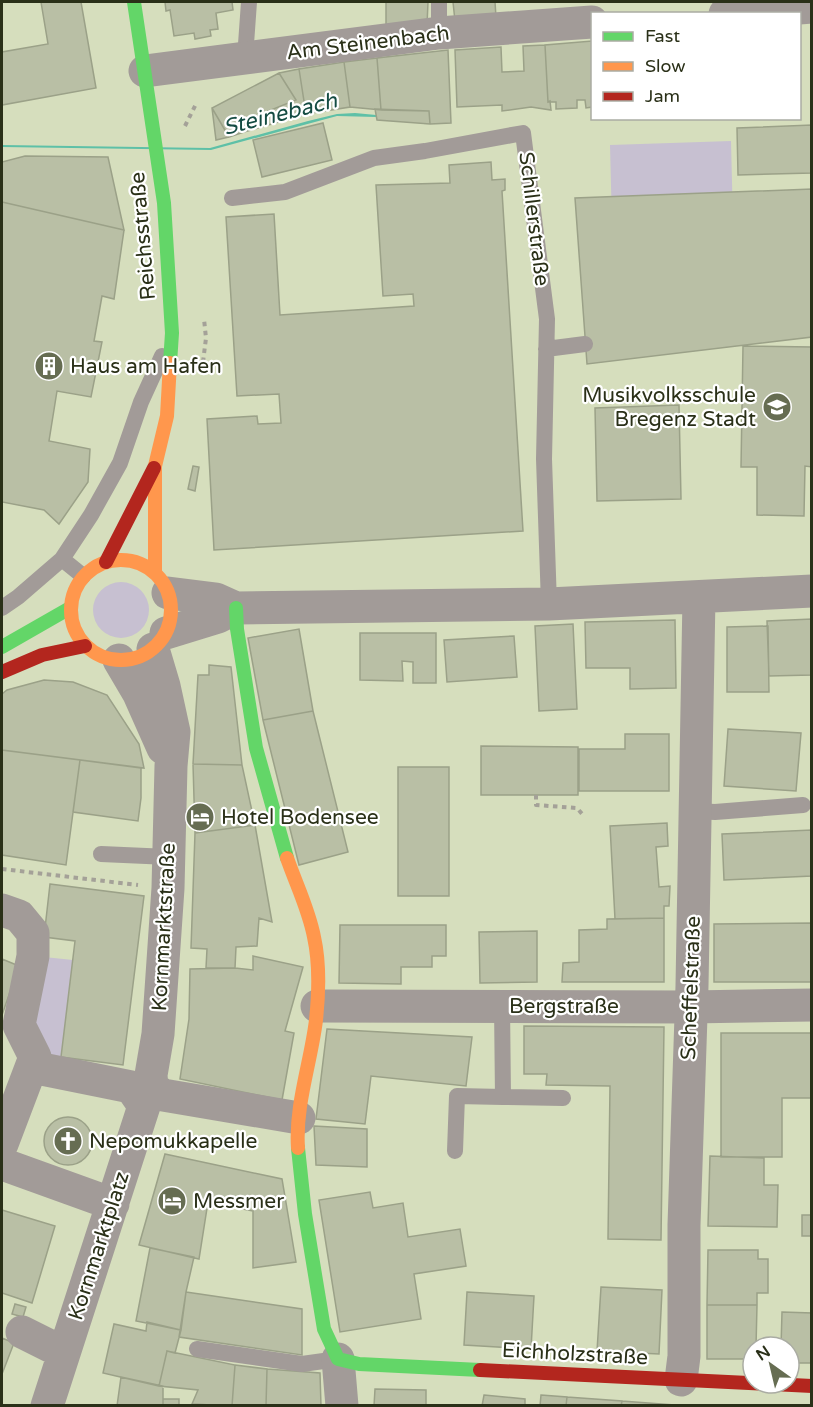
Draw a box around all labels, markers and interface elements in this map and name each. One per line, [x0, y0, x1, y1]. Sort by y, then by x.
legend [591, 12, 801, 120]
street label: Am Steinenbach [285, 21, 451, 65]
text: Fast [645, 25, 680, 47]
text: Slow [645, 55, 686, 77]
text: Jam [645, 85, 680, 107]
water label: Steinebach [220, 87, 340, 141]
street label: Schillerstraße [513, 150, 555, 288]
street label: Reichsstraße [125, 171, 161, 301]
building icon: Haus am Hafen [33, 350, 65, 382]
place label: Haus am Hafen [70, 354, 222, 379]
place label: Musikvolksschule Bregenz Stadt [582, 383, 756, 432]
school or university icon: Musikvolksschule Bregenz Stadt [761, 391, 793, 423]
hotel icon: Hotel Bodensee [184, 801, 216, 833]
place label: Hotel Bodensee [221, 805, 379, 830]
street label: Kornmarktstraße [147, 842, 181, 1012]
street label: Scheffelstraße [676, 915, 706, 1060]
street label: Bergstraße [509, 994, 619, 1019]
church icon: Nepomukkapelle [52, 1125, 84, 1157]
place label: Nepomukkapelle [89, 1129, 258, 1154]
street label: Kornmarktplatz [63, 1169, 135, 1323]
hotel icon: Messmer [156, 1185, 188, 1217]
place label: Messmer [193, 1189, 284, 1214]
north arrow [741, 1335, 801, 1395]
street label: Eichholzstraße [501, 1338, 649, 1370]
text: N [752, 1342, 774, 1365]

